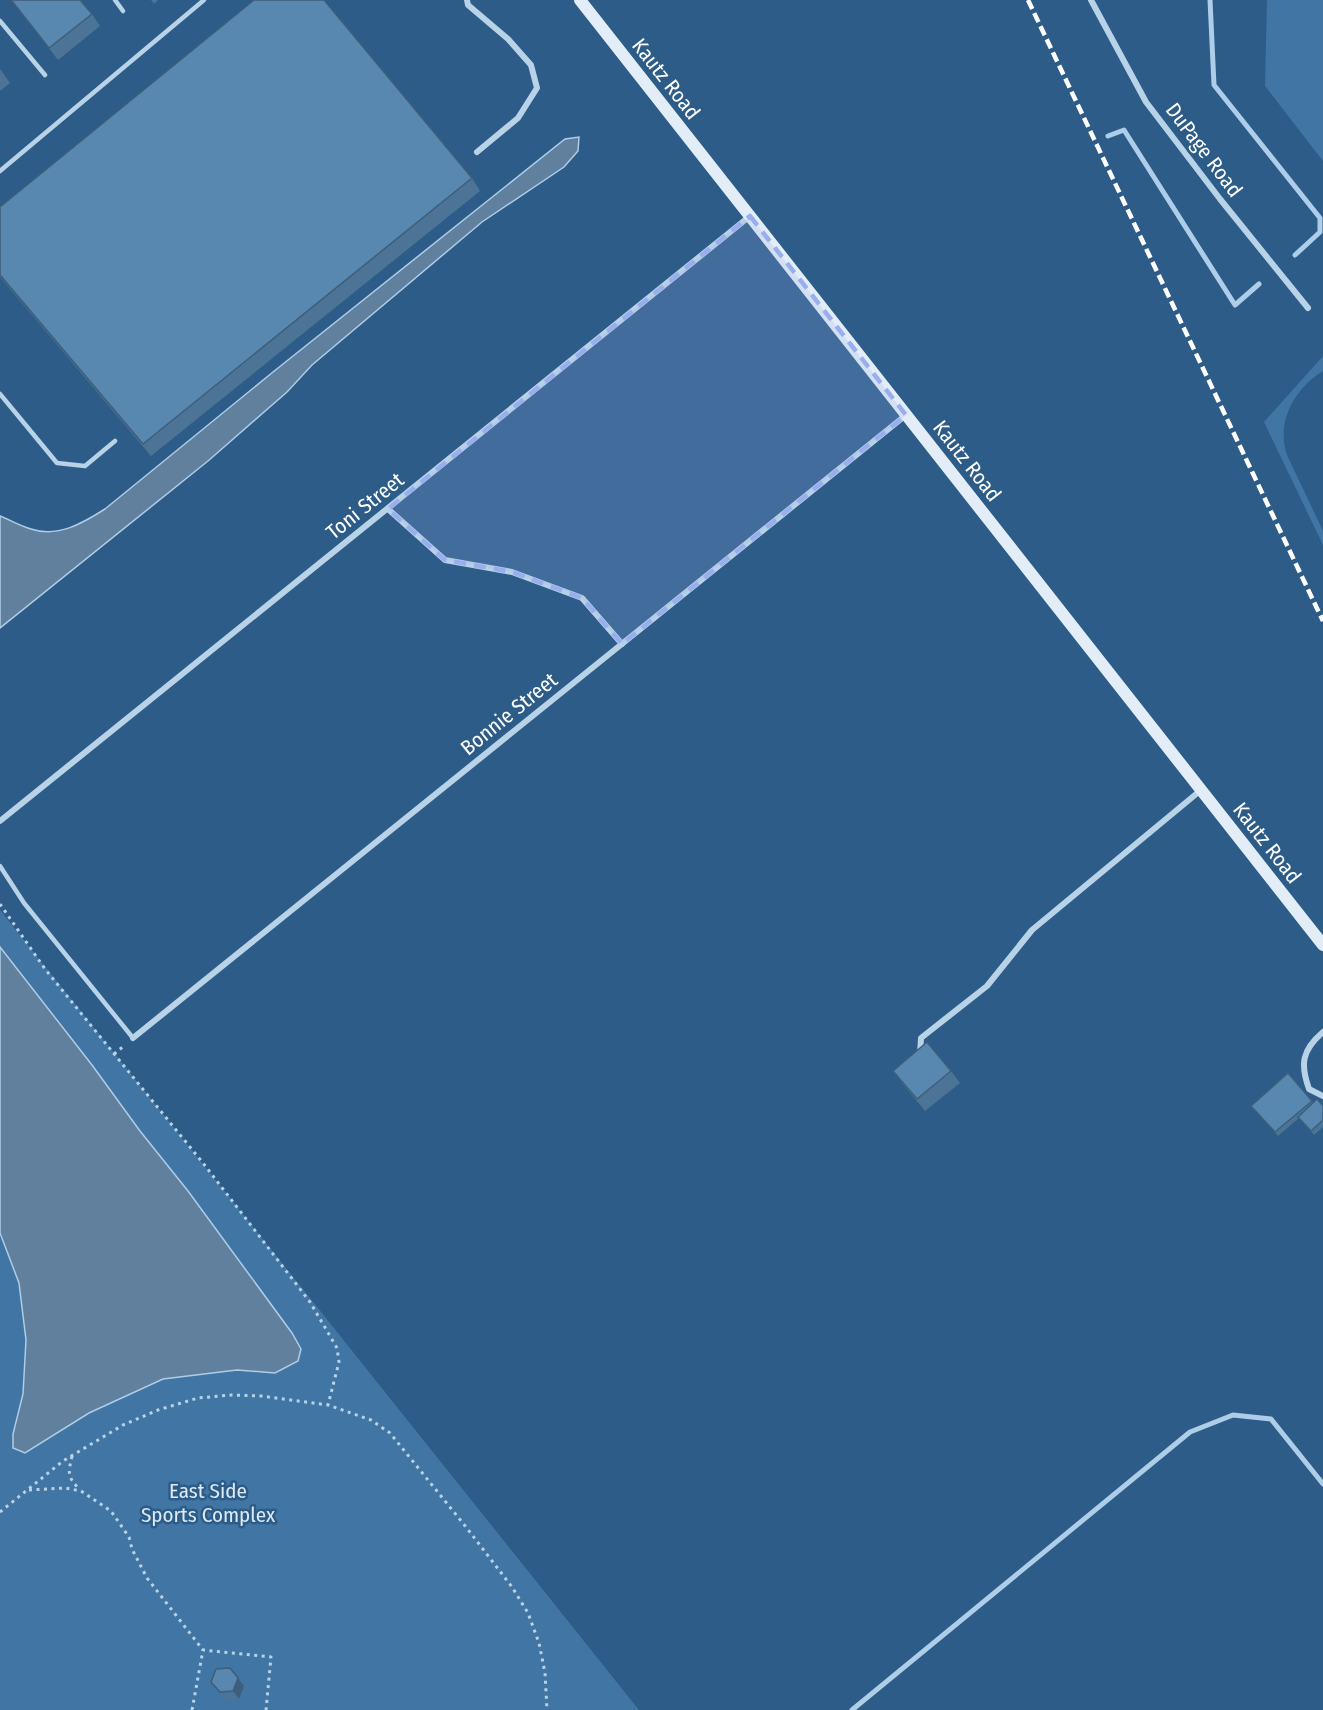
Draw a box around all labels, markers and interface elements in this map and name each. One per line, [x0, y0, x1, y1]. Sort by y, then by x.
street label: Kautz Road [626, 33, 706, 125]
street label: DuPage Road [1160, 98, 1248, 202]
street label: Kautz Road [927, 415, 1007, 507]
street label: Toni Street [321, 467, 409, 545]
street label: Bonnie Street [455, 667, 563, 761]
street label: Kautz Road [1227, 797, 1307, 889]
park label: East Side Sports Complex [141, 1478, 276, 1528]

